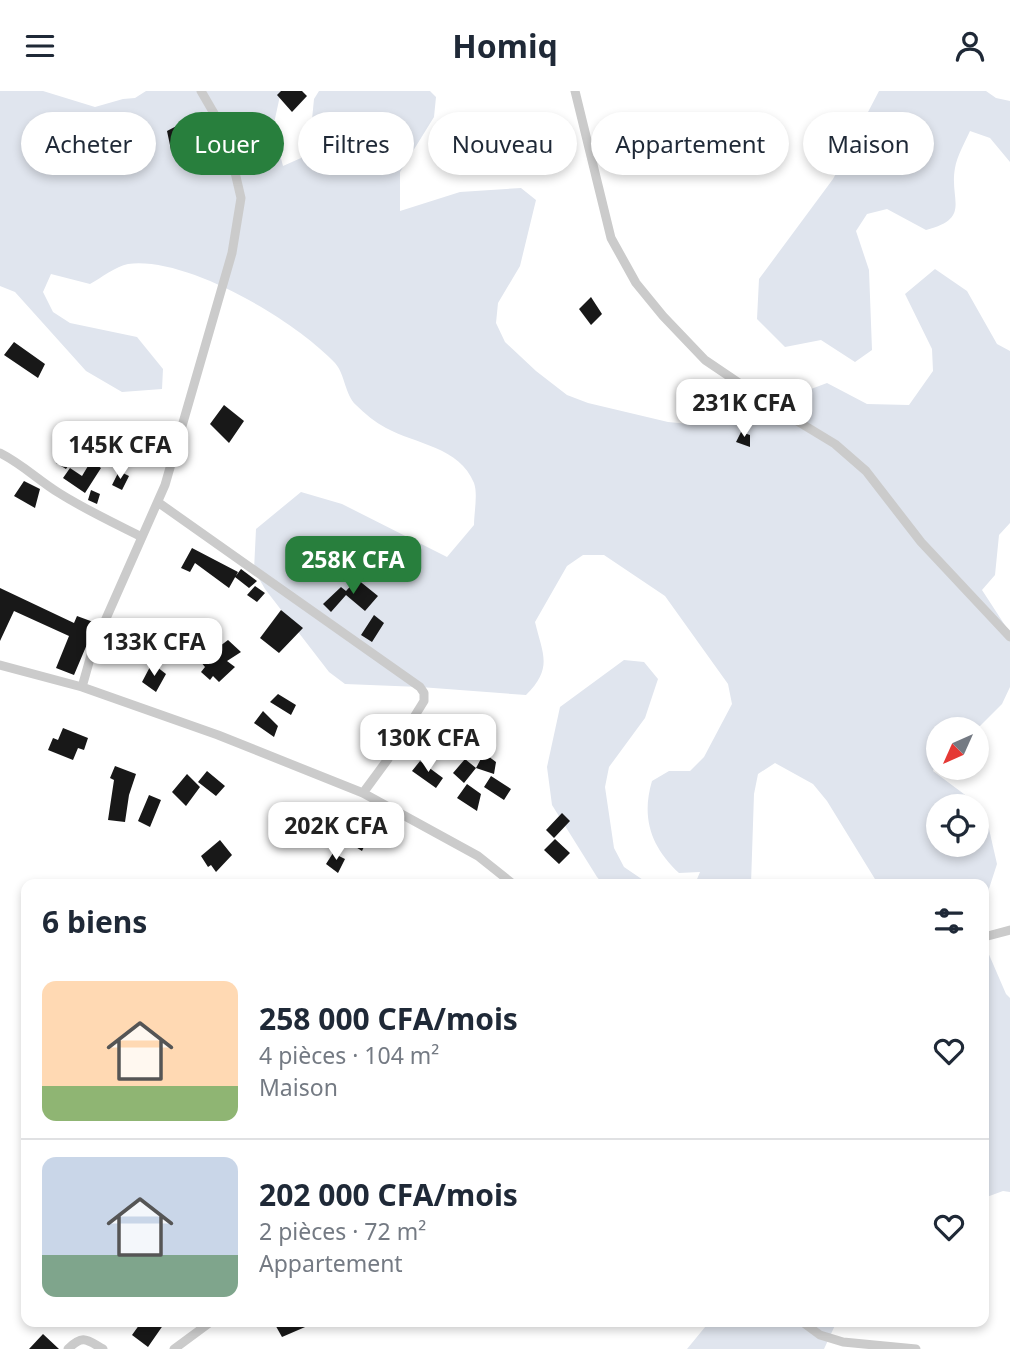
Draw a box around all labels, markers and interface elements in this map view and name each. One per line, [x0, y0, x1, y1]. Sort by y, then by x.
text: Homiq [452, 24, 558, 67]
icon: menu [21, 27, 59, 65]
icon: person [951, 27, 989, 65]
chip: Acheter [21, 112, 156, 175]
chip: Louer [170, 112, 284, 175]
chip: Filtres [298, 112, 414, 175]
chip: Nouveau [428, 112, 577, 175]
chip: Appartement [591, 112, 789, 175]
chip: Maison [803, 112, 934, 175]
pin: 231K CFA [672, 379, 816, 439]
text: 231K CFA [692, 386, 796, 418]
pin: 145K CFA [48, 421, 192, 481]
text: 145K CFA [68, 428, 172, 460]
pin: 258K CFA [281, 537, 425, 596]
text: 258K CFA [301, 543, 405, 575]
pin: 133K CFA [82, 619, 226, 678]
text: 133K CFA [102, 625, 206, 657]
pin: 130K CFA [356, 715, 500, 774]
north arrow [926, 717, 989, 781]
map controls [926, 717, 989, 857]
text: 130K CFA [376, 721, 480, 753]
button: locate [926, 794, 989, 857]
pin: 202K CFA [264, 803, 408, 862]
text: 202K CFA [284, 809, 388, 841]
text: 6 biens [42, 901, 147, 942]
icon: filters [930, 902, 968, 940]
text: 258 000 CFA/mois [259, 998, 518, 1039]
icon: home [98, 1009, 182, 1093]
icon: heart [930, 1032, 968, 1070]
text: 4 pièces · 104 m² [259, 1039, 439, 1071]
text: Maison [259, 1071, 338, 1103]
text: 202 000 CFA/mois [259, 1174, 518, 1215]
icon: home [98, 1185, 182, 1269]
icon: heart [930, 1208, 968, 1246]
text: 2 pièces · 72 m² [259, 1215, 426, 1247]
text: Appartement [259, 1247, 403, 1279]

